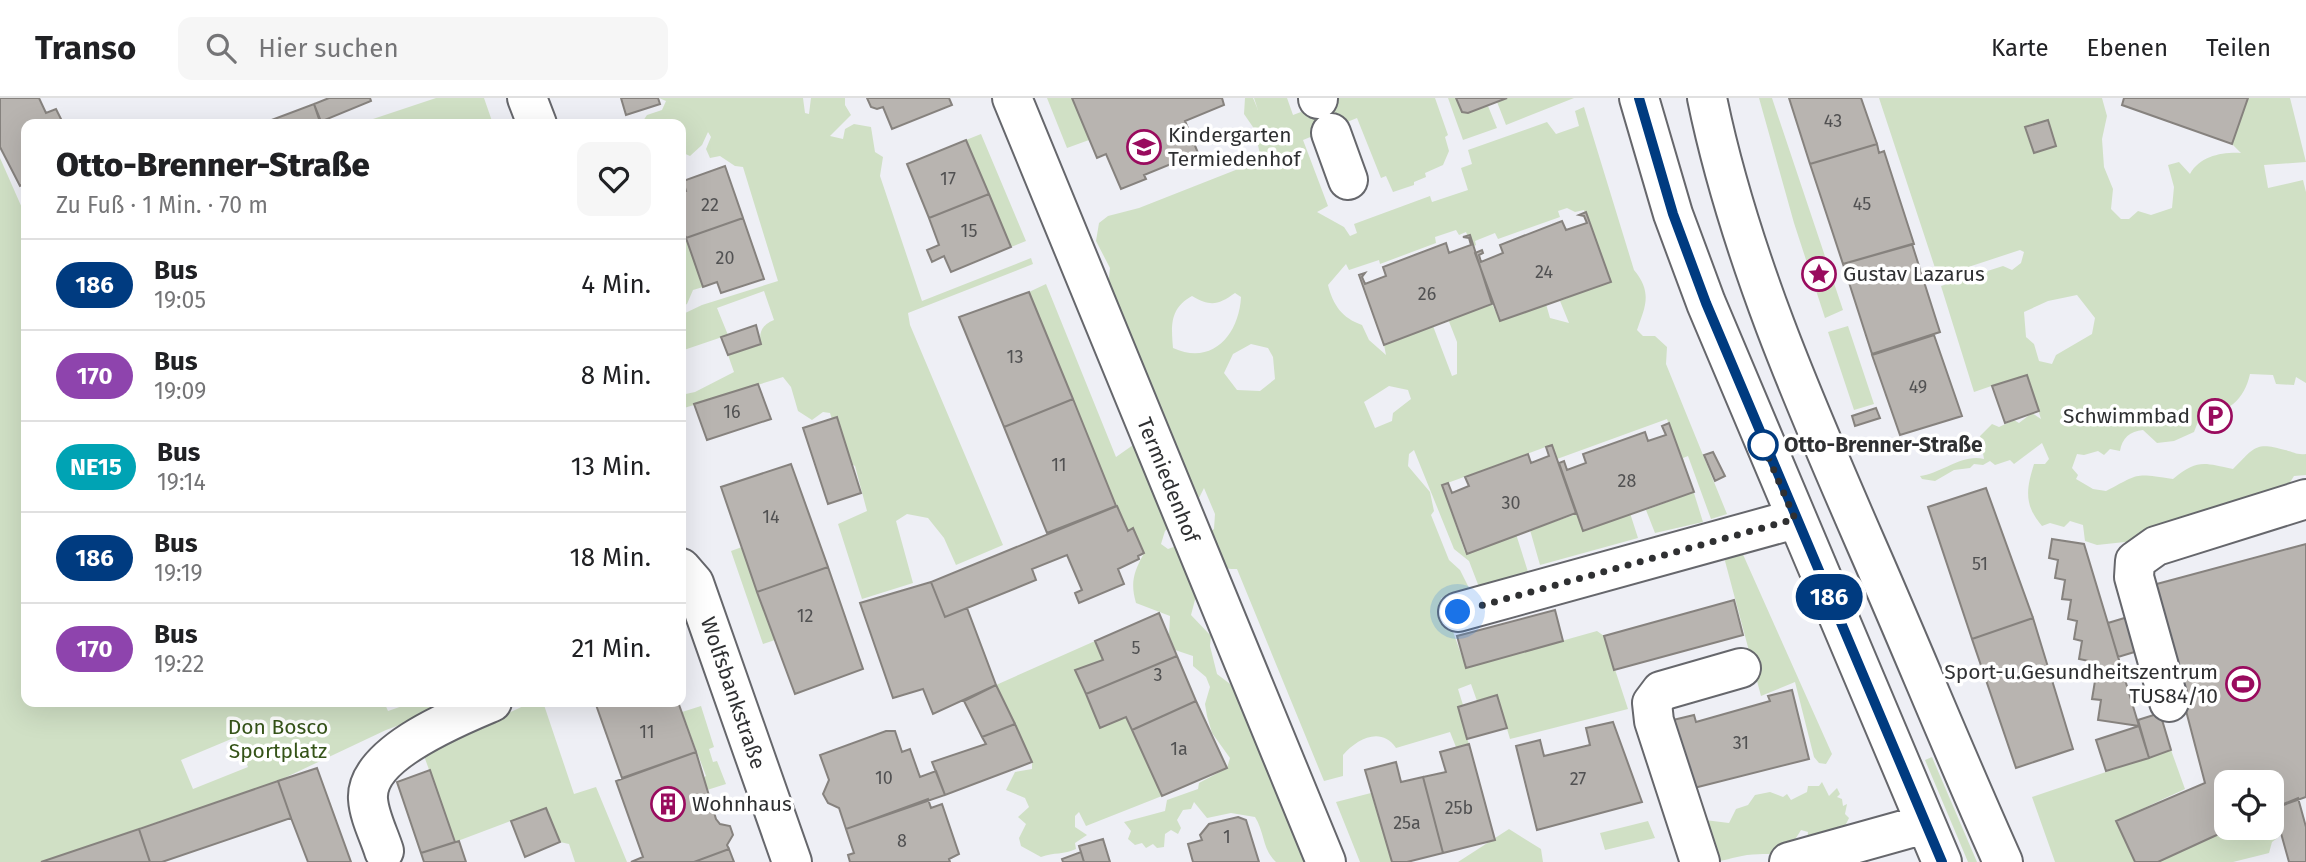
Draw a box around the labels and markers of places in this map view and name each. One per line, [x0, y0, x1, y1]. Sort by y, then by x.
place label: Kindergarten Termiedenhof [1168, 122, 1302, 172]
school or university icon: Kindergarten Termiedenhof [1125, 128, 1163, 166]
place icon: Gustav Lazarus [1800, 255, 1838, 293]
place label: Gustav Lazarus [1843, 261, 1985, 287]
parking icon: Schwimmbad [2196, 397, 2234, 435]
place label: Schwimmbad [2063, 403, 2190, 429]
marker: Otto-Brenner-Straße [1748, 430, 1778, 460]
place label: Otto-Brenner-Straße [1784, 432, 1983, 458]
place label: Sport-u.Gesundheitszentrum TUS84/10 [1944, 659, 2218, 709]
sports icon: Sport-u.Gesundheitszentrum TUS84/10 [2224, 665, 2262, 703]
building icon: Wohnhaus [649, 785, 687, 823]
place label: Wohnhaus [692, 791, 792, 817]

